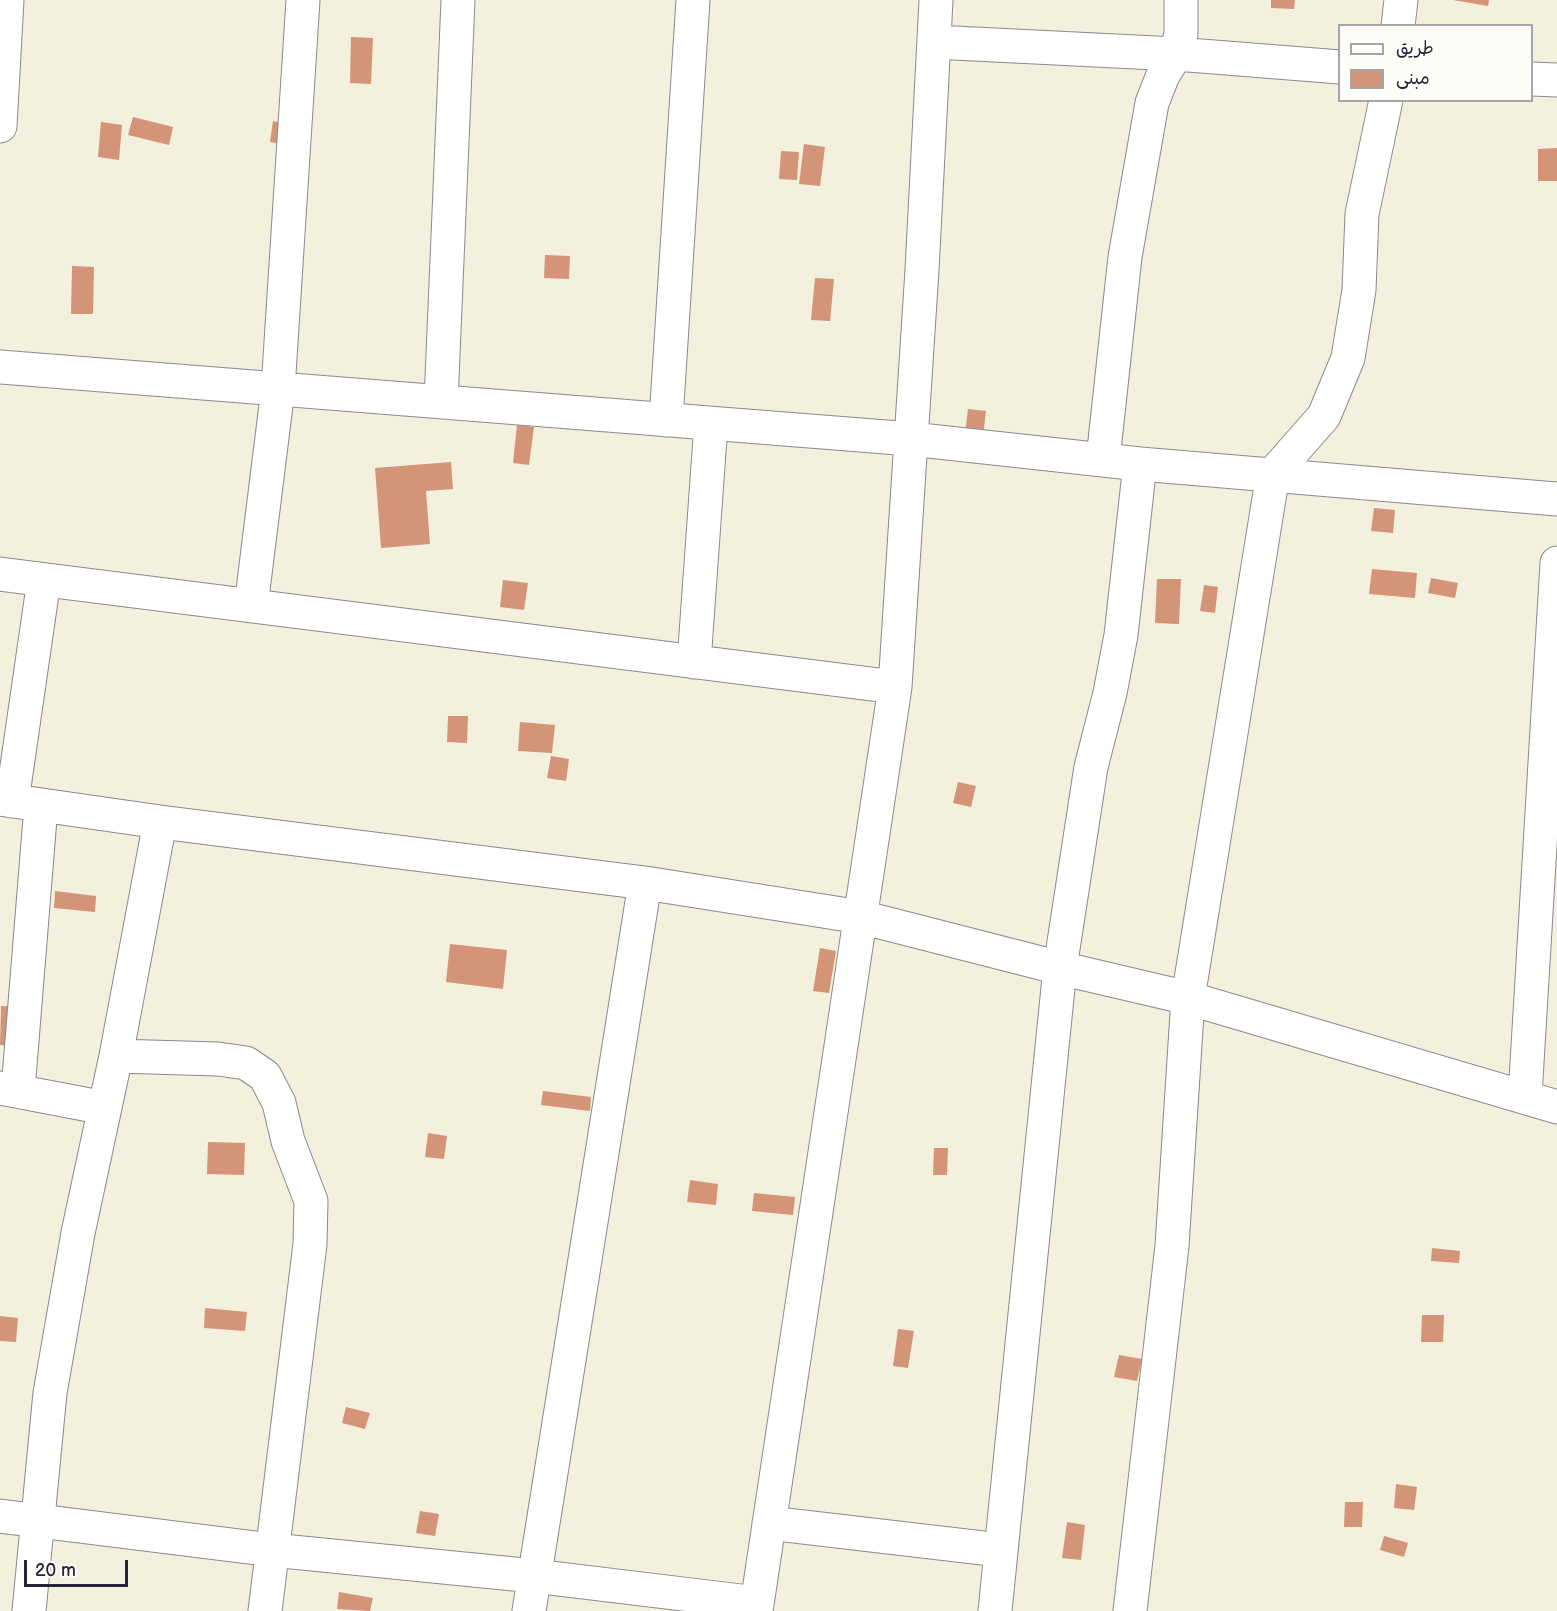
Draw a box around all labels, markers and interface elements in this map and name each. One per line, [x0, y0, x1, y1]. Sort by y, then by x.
legend [1338, 24, 1533, 102]
text: طريق [1396, 38, 1434, 59]
text: مبنى [1396, 68, 1430, 89]
scale bar [27, 1548, 130, 1586]
text: 20 m [35, 1560, 76, 1581]

